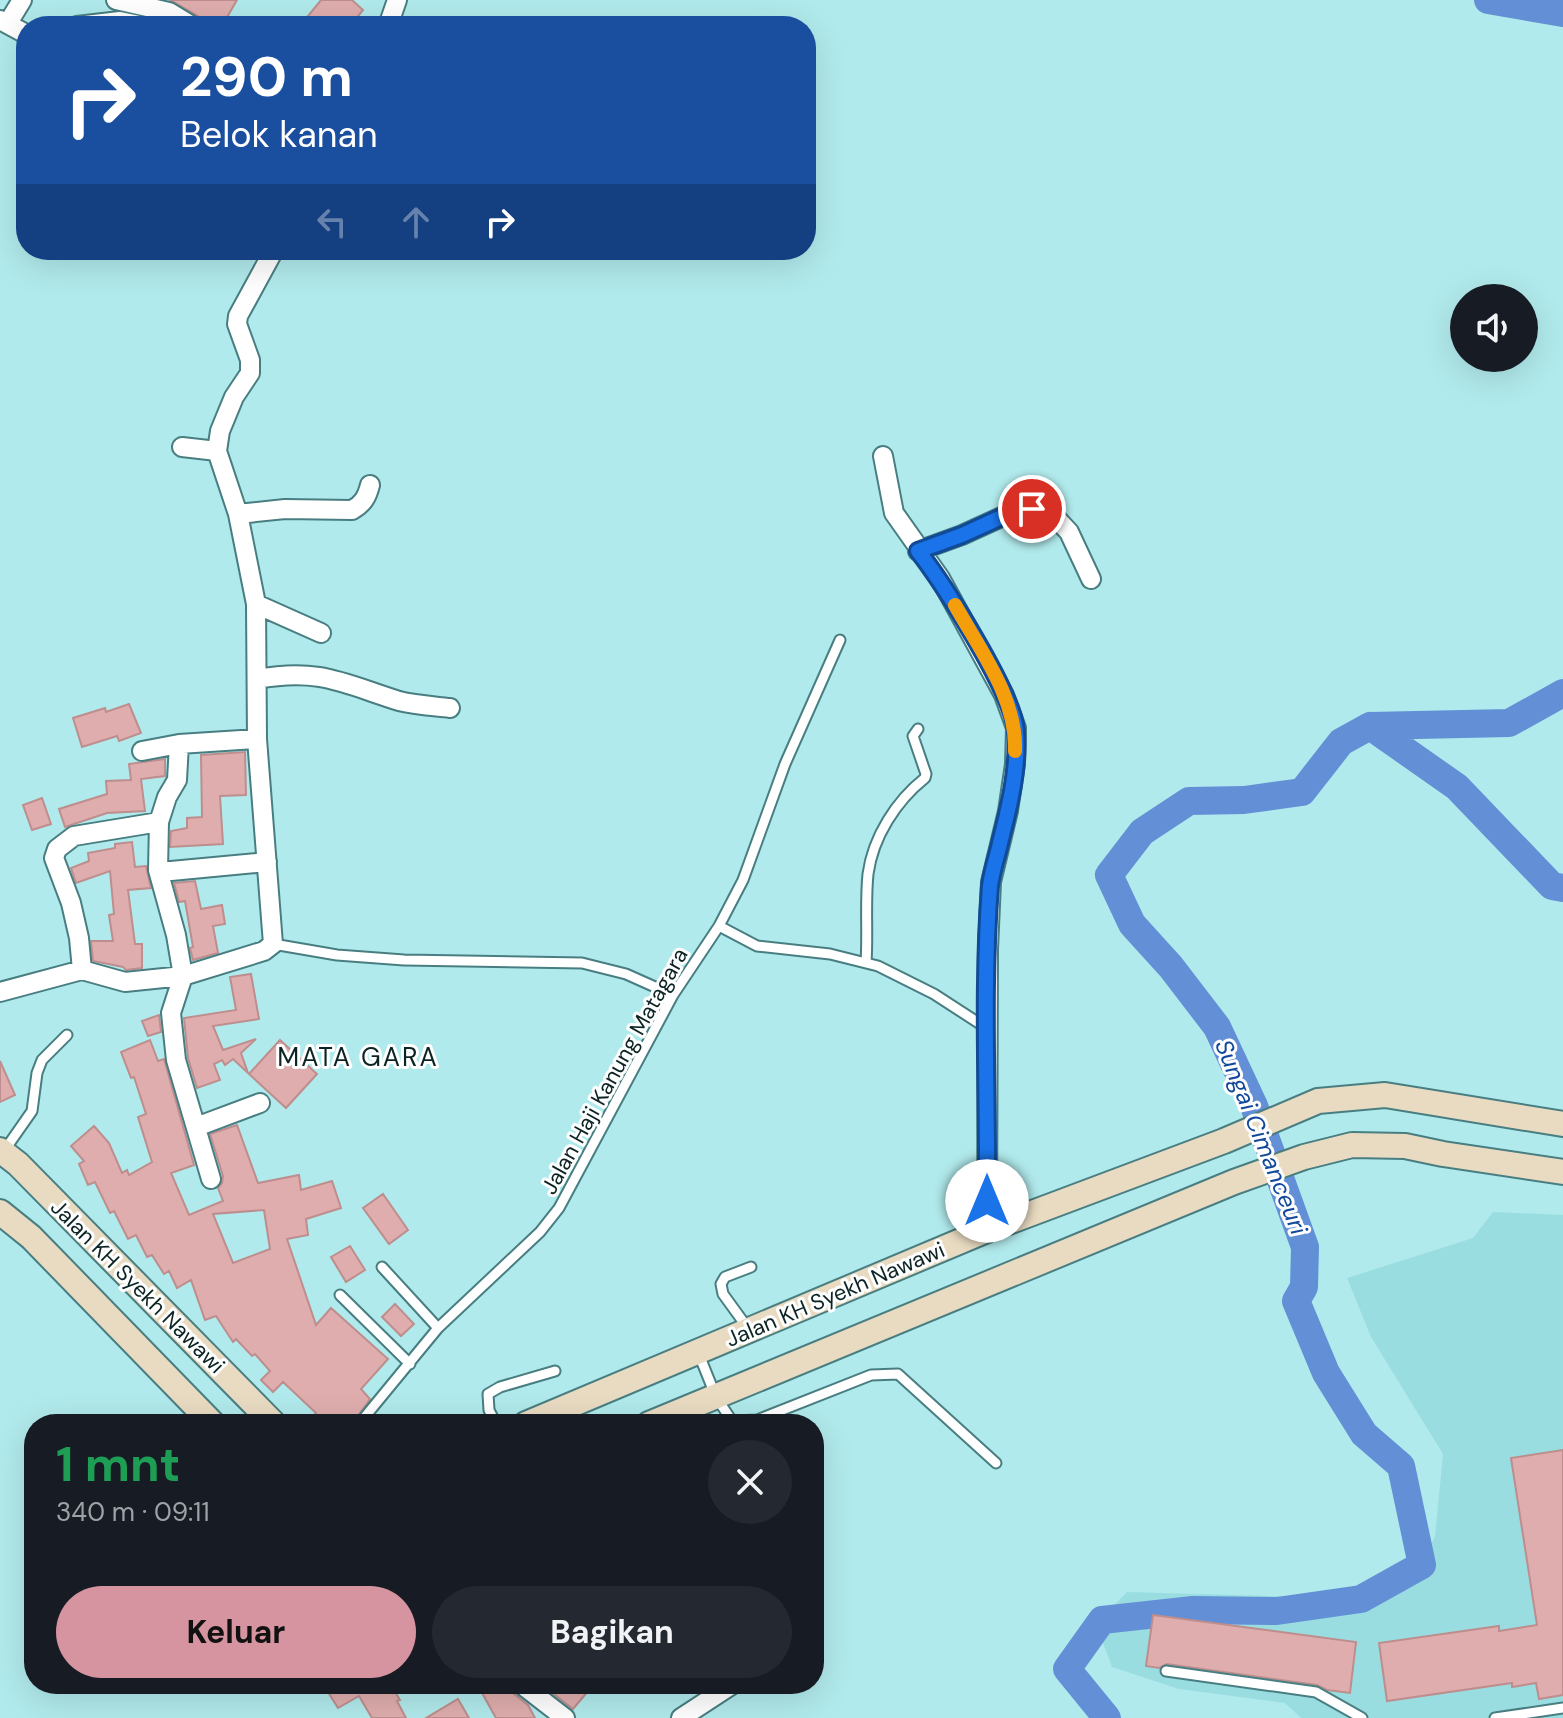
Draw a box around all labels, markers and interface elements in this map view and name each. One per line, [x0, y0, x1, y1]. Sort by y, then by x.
text: 290 m [180, 40, 353, 113]
icon: right [48, 48, 152, 152]
text: Belok kanan [180, 111, 378, 158]
icon: left [310, 200, 354, 244]
icon: ahead [394, 200, 438, 244]
icon: right [478, 200, 522, 244]
map controls [1450, 284, 1538, 372]
button: sound [1450, 284, 1538, 372]
pin [998, 475, 1066, 543]
icon: arrive [1010, 487, 1054, 531]
street label: Jalan Haji Kanung Matagara [535, 943, 694, 1199]
water label: Sungai Cimanceuri [1208, 1035, 1315, 1240]
district label: MATA GARA [277, 1040, 439, 1074]
position arrow [945, 1159, 1029, 1243]
street label: Jalan KH Syekh Nawawi [44, 1193, 231, 1380]
street label: Jalan KH Syekh Nawawi [721, 1235, 949, 1354]
text: 1 mnt [56, 1433, 180, 1496]
button: close [708, 1440, 792, 1524]
text: 340 m · 09:11 [56, 1495, 210, 1529]
button: Keluar [56, 1586, 416, 1678]
button: Bagikan [432, 1586, 792, 1678]

